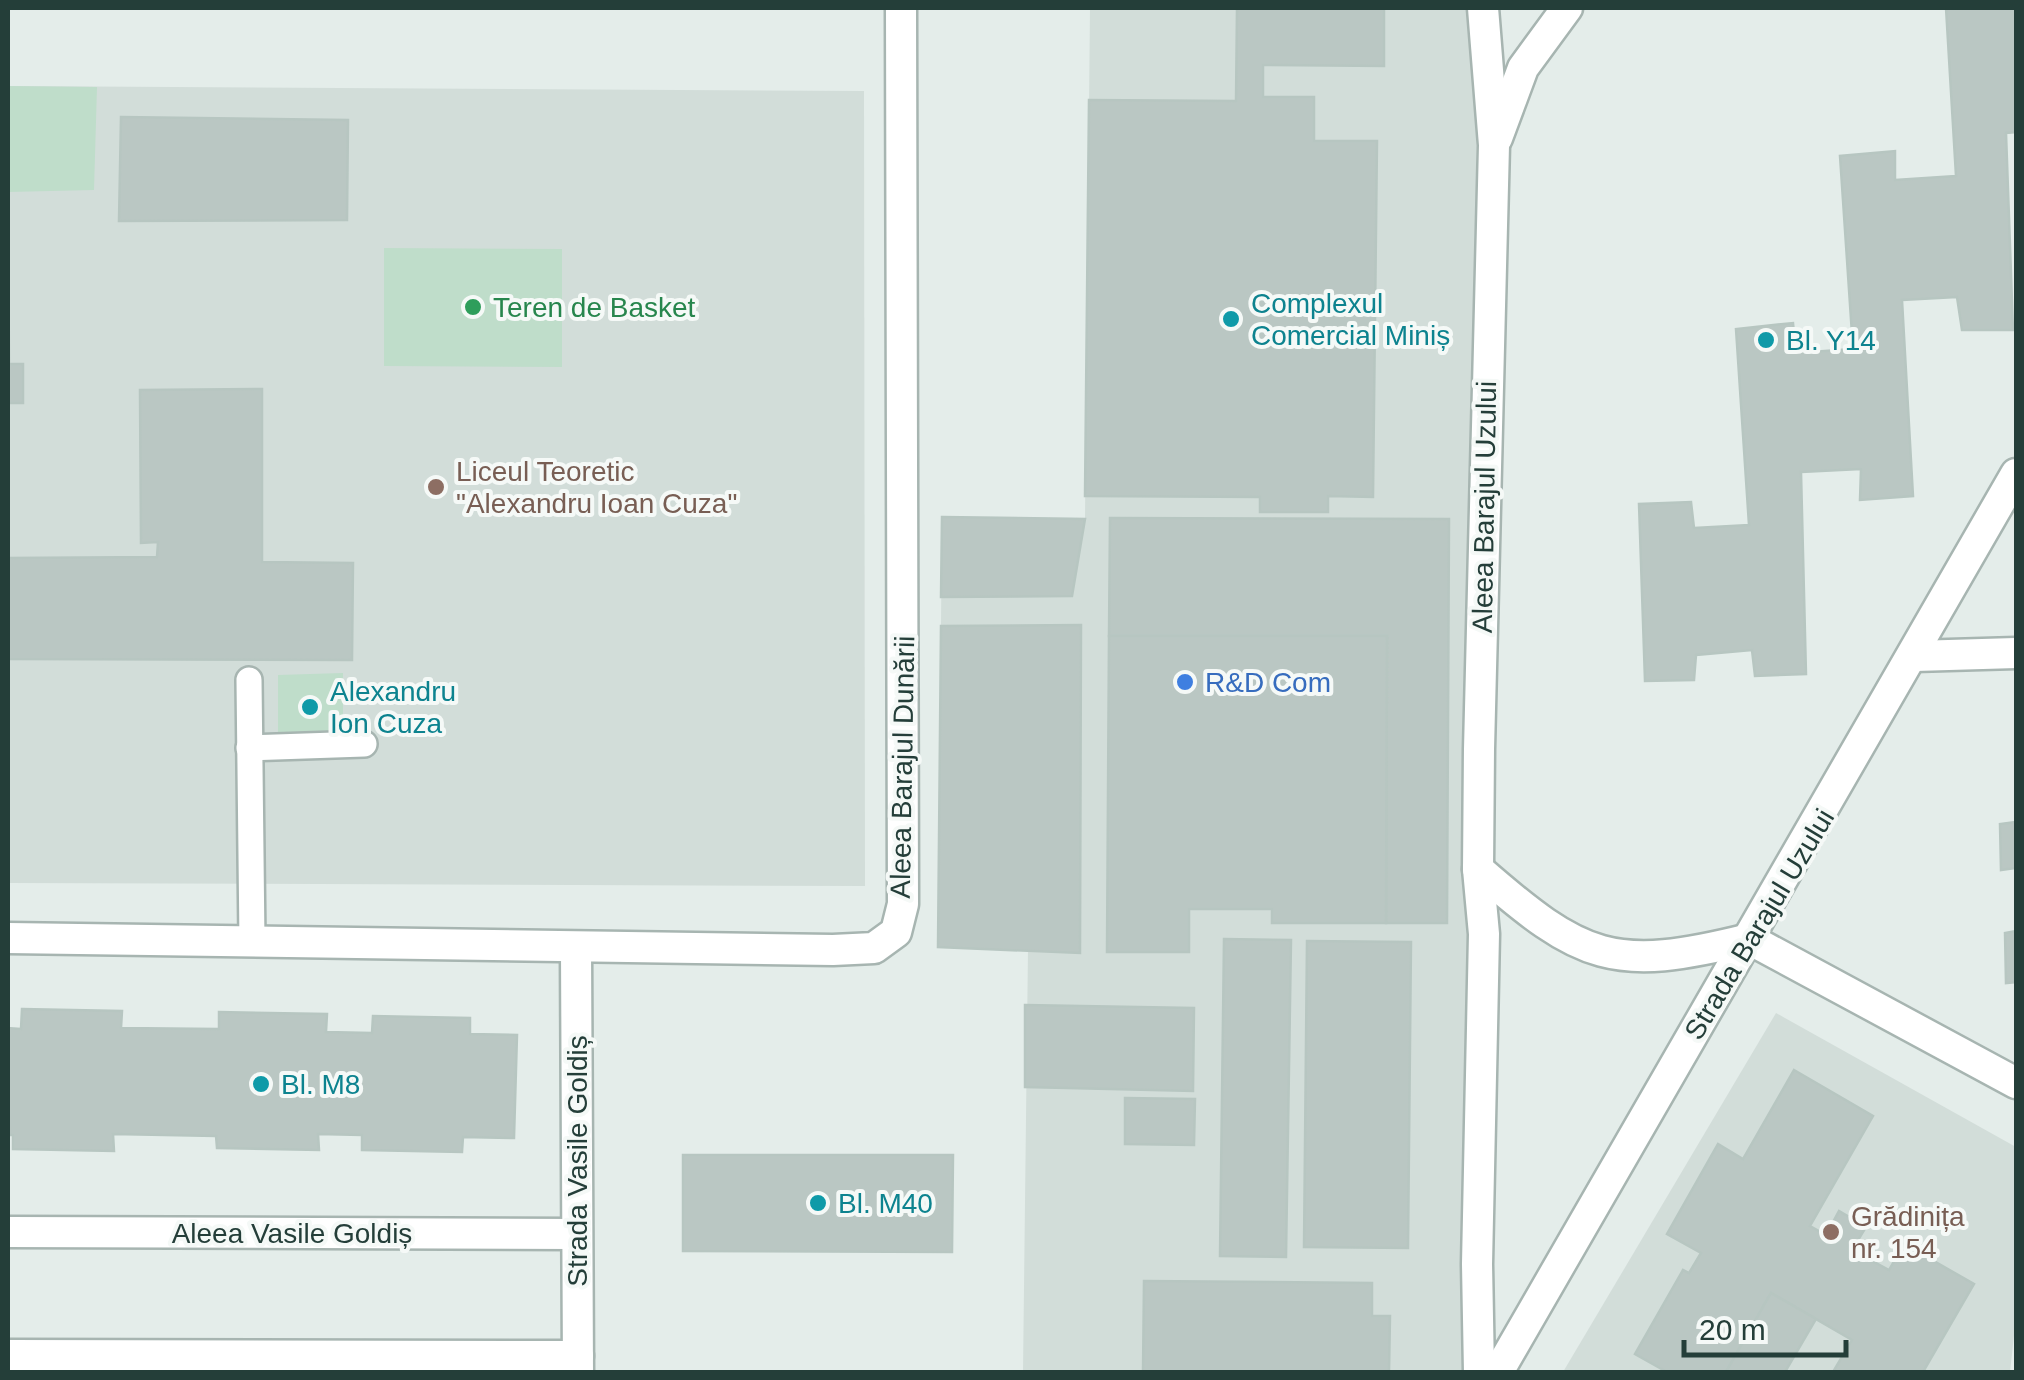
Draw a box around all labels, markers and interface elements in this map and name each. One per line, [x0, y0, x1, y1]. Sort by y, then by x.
place label: Complexul Comercial Miniș [1251, 288, 1450, 351]
place label: Teren de Basket [493, 292, 696, 323]
marker: Teren de Basket [462, 296, 484, 318]
marker: Complexul Comercial Miniș [1220, 308, 1242, 330]
place label: Bl. Y14 [1786, 325, 1876, 356]
marker: Bl. Y14 [1755, 329, 1777, 351]
street label: Aleea Barajul Uzului [1467, 381, 1502, 633]
place label: Liceul Teoretic "Alexandru Ioan Cuza" [456, 456, 737, 519]
marker: Liceul Teoretic "Alexandru Ioan Cuza" [425, 476, 447, 498]
street label: Aleea Barajul Dunării [885, 635, 920, 899]
place label: R&D Com [1205, 667, 1331, 698]
marker: R&D Com [1174, 671, 1196, 693]
place label: Alexandru Ion Cuza [330, 676, 456, 739]
marker: Alexandru Ion Cuza [299, 696, 321, 718]
street label: Strada Barajul Uzului [1678, 804, 1840, 1045]
street label: Strada Vasile Goldiș [562, 1035, 593, 1287]
place label: Bl. M8 [281, 1069, 360, 1100]
marker: Bl. M8 [250, 1073, 272, 1095]
place label: Bl. M40 [838, 1188, 933, 1219]
marker: Bl. M40 [807, 1192, 829, 1214]
place label: Grădinița nr. 154 [1851, 1201, 1965, 1264]
street label: Aleea Vasile Goldiș [172, 1218, 412, 1249]
marker: Grădinița nr. 154 [1820, 1221, 1842, 1243]
scale bar [1684, 1295, 1846, 1357]
text: 20 m [1699, 1313, 1766, 1346]

